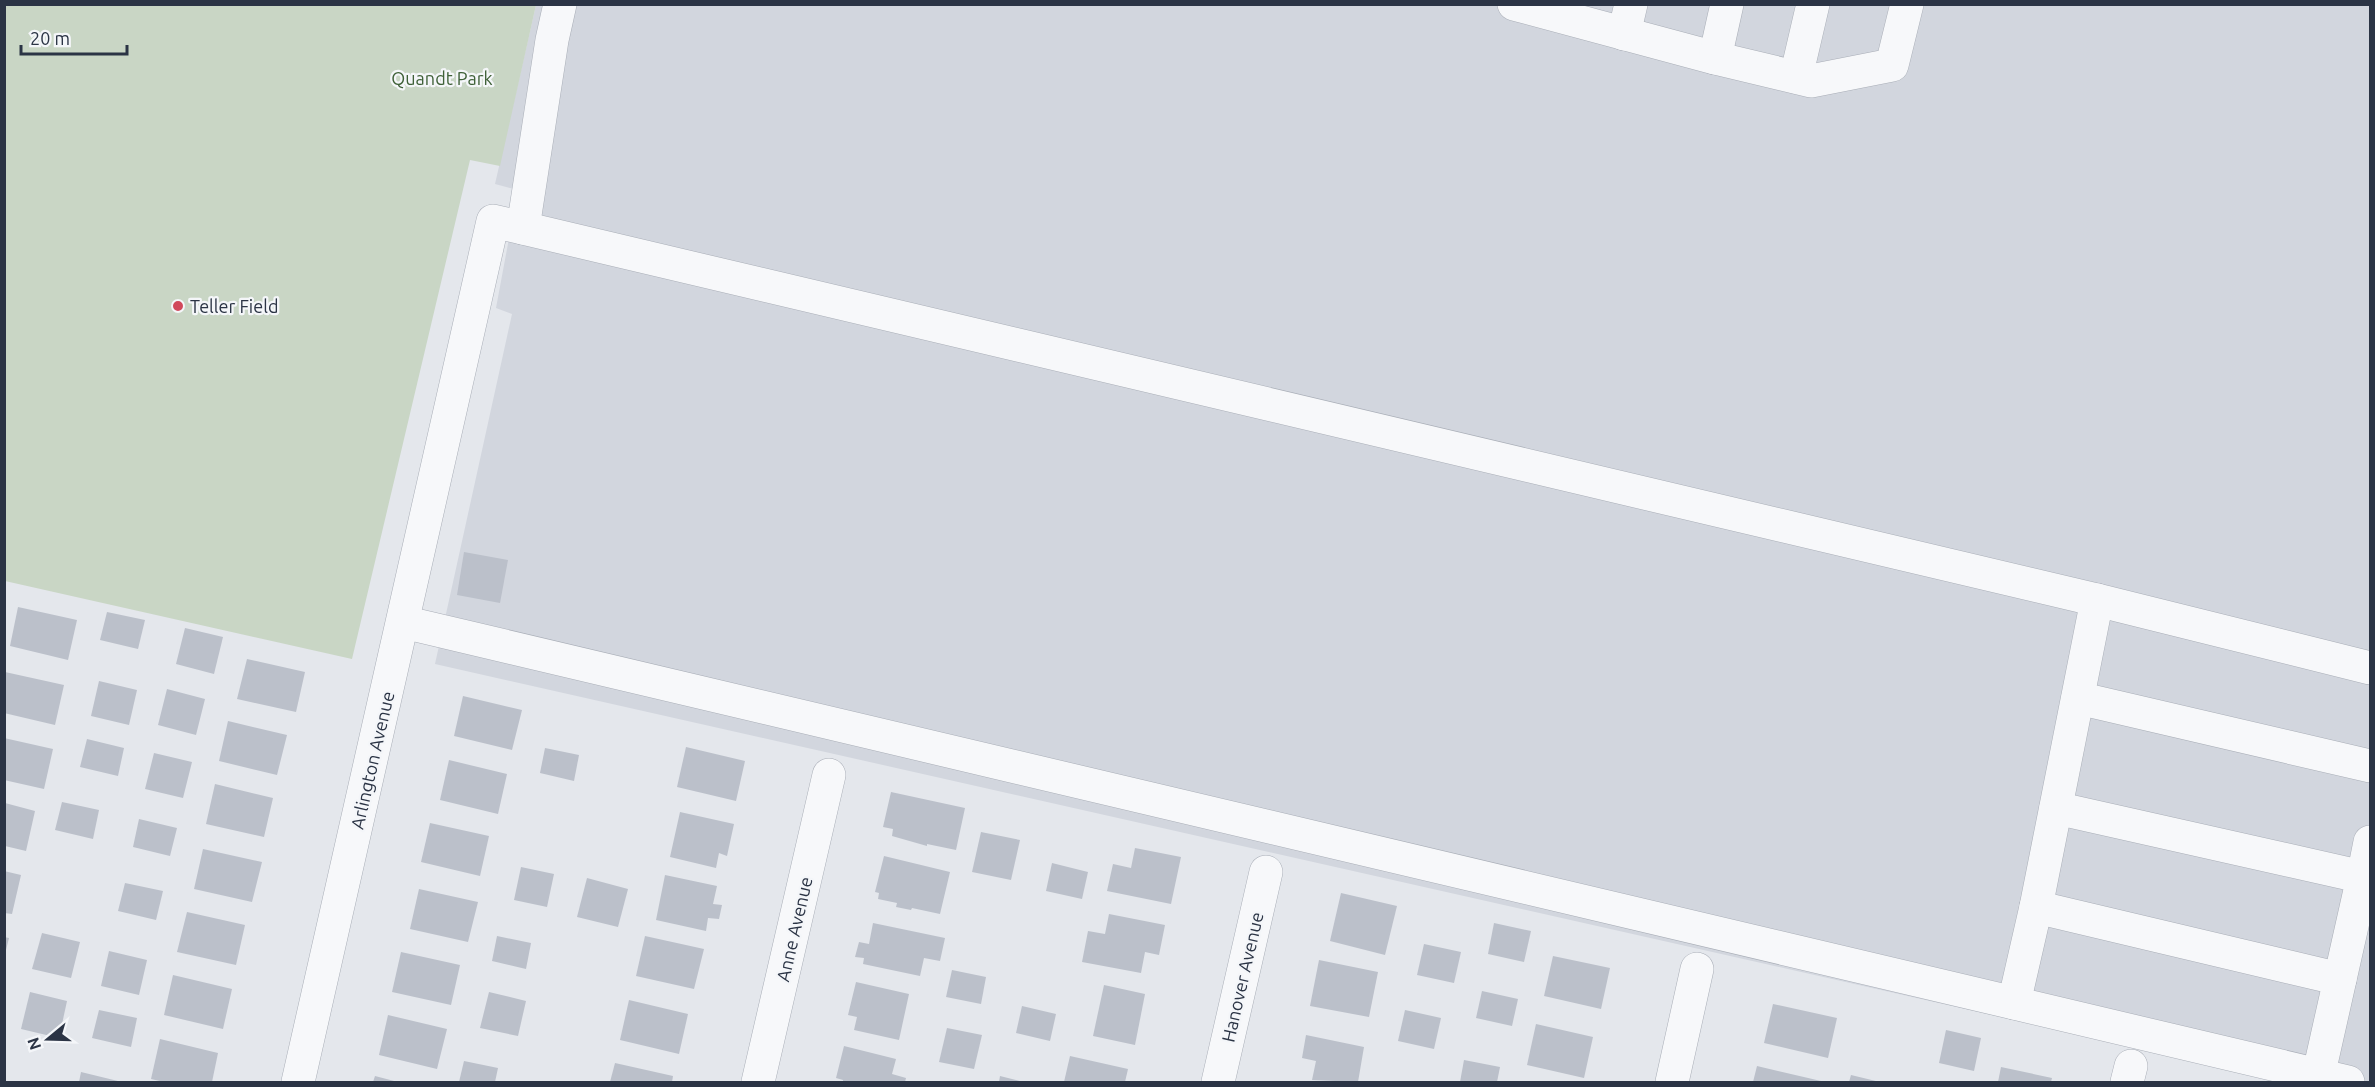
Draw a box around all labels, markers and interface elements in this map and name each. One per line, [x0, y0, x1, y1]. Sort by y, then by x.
scale bar [21, 18, 128, 56]
text: 20 m [30, 28, 70, 48]
park label: Quandt Park [391, 68, 493, 89]
place label: Teller Field [190, 296, 278, 316]
marker: Teller Field [171, 299, 185, 313]
street label: Arlington Avenue [346, 689, 398, 831]
street label: Anne Avenue [772, 875, 816, 983]
street label: Hanover Avenue [1217, 910, 1267, 1044]
north arrow [18, 1009, 78, 1069]
text: N [23, 1035, 44, 1052]

